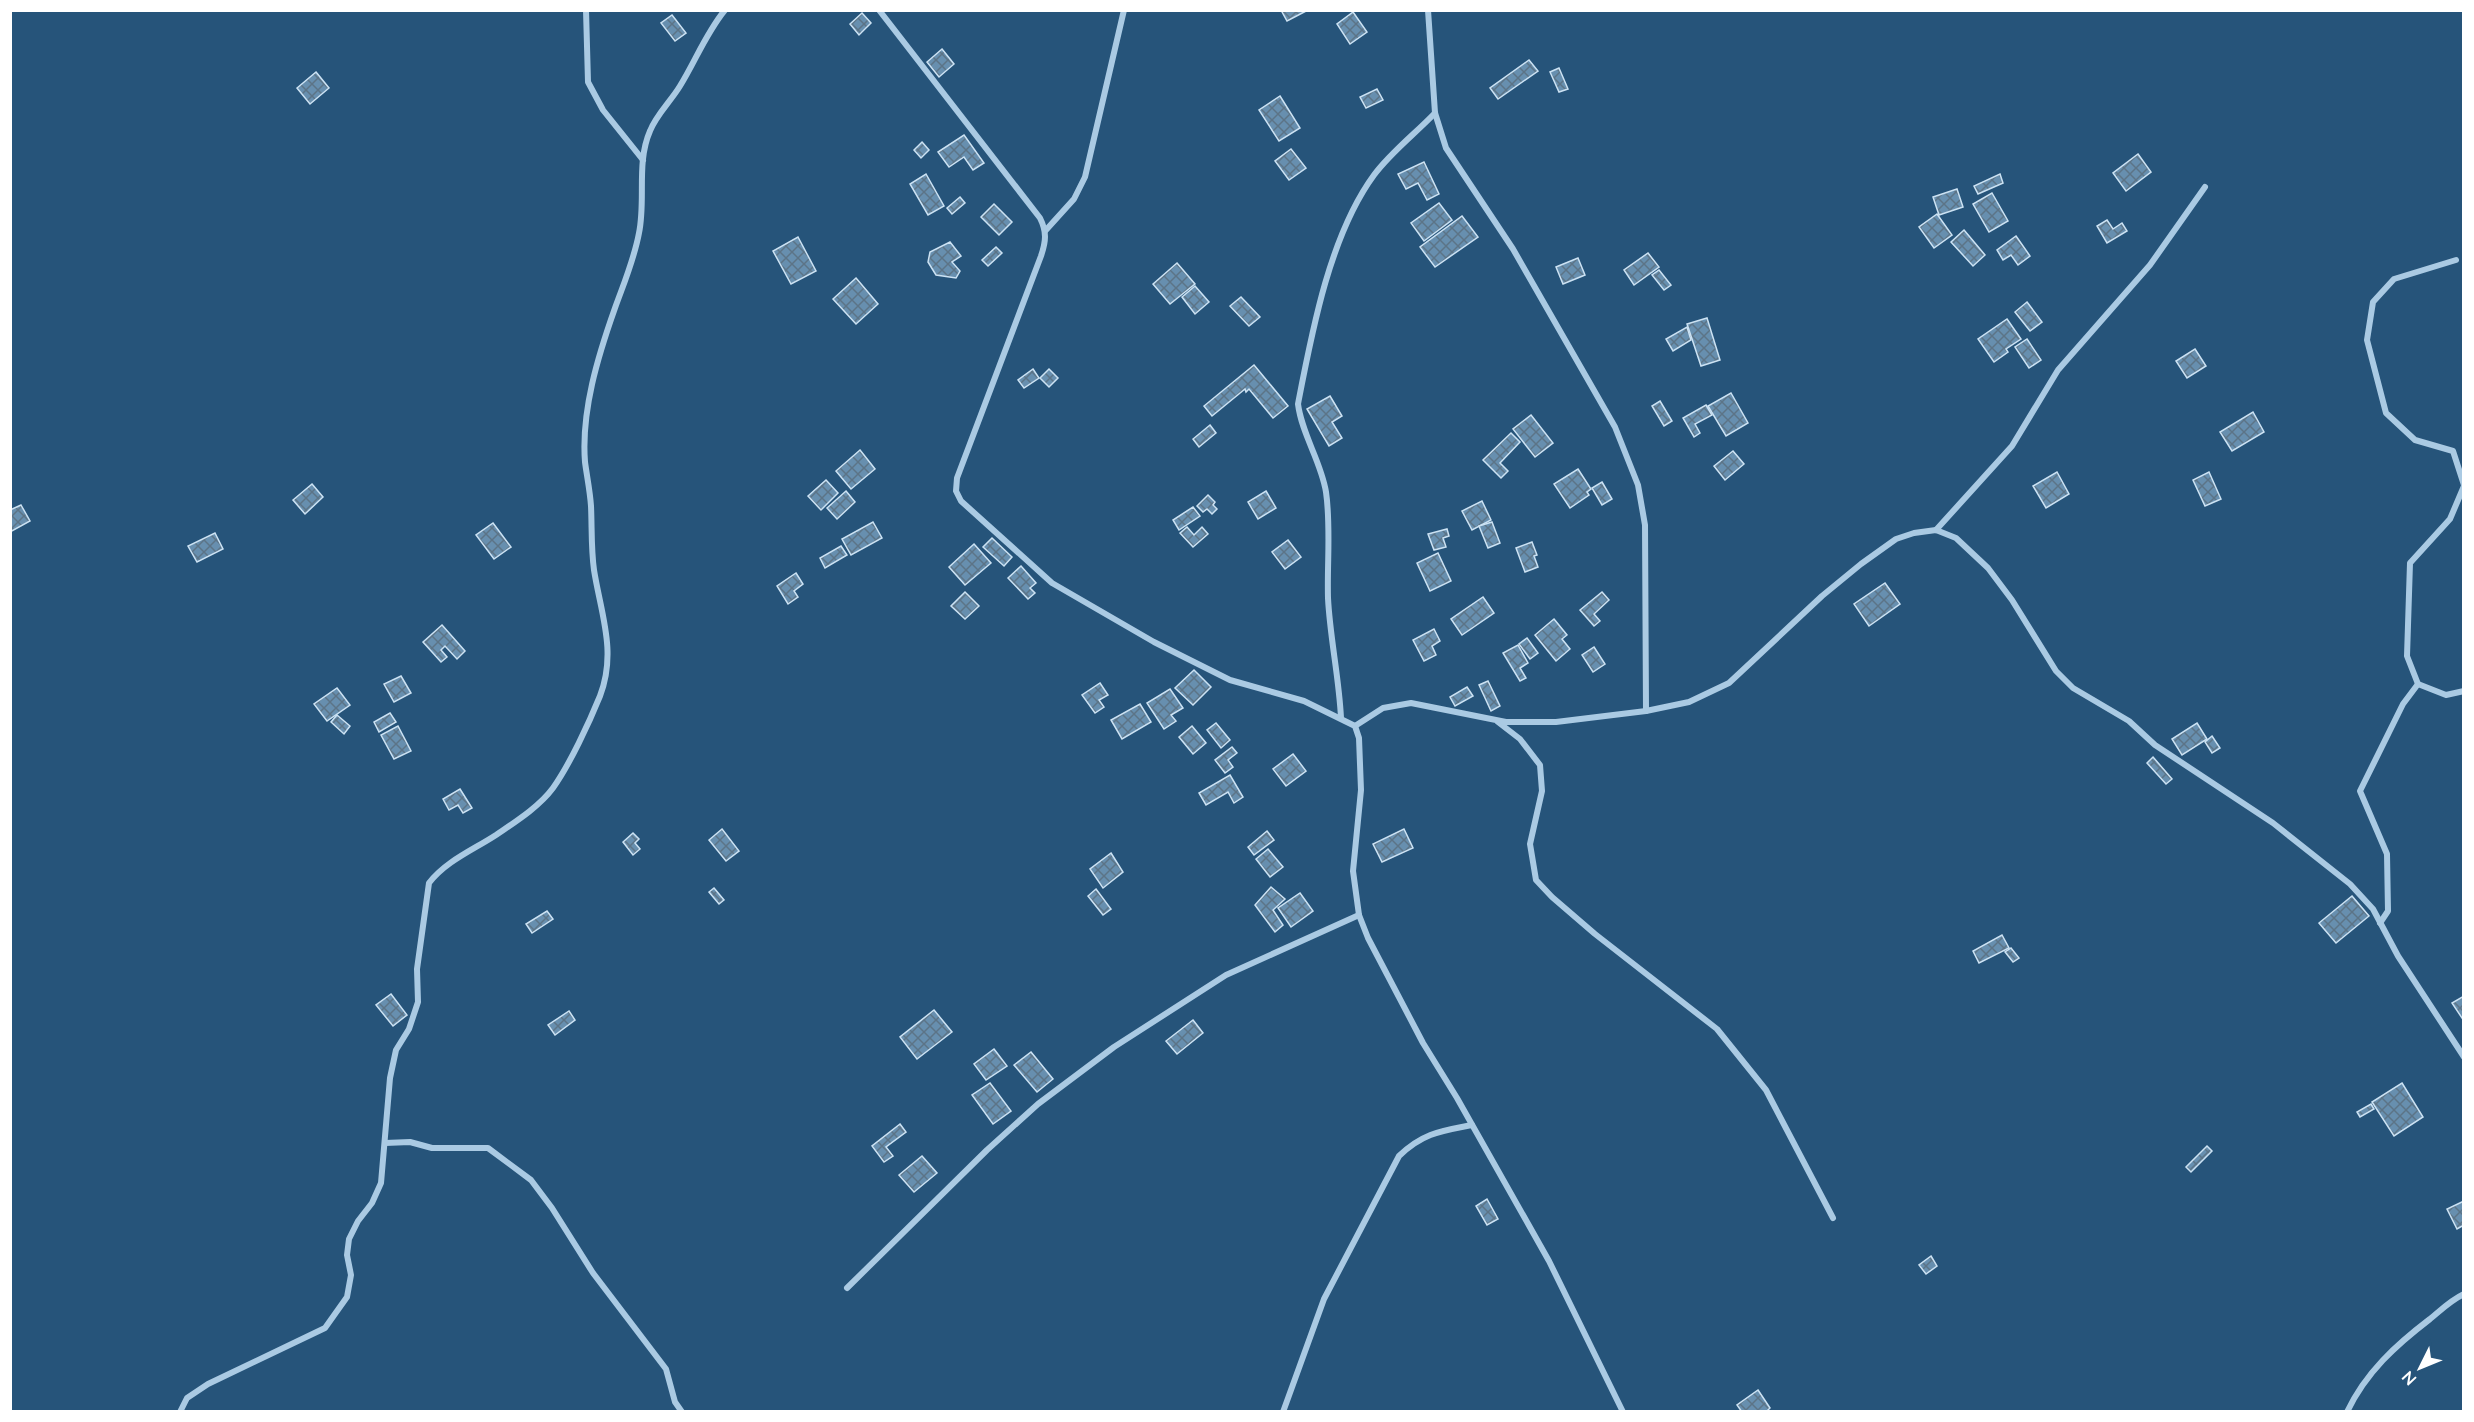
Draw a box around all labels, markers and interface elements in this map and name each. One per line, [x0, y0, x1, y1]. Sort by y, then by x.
north arrow [2390, 1338, 2450, 1398]
text: N [2398, 1368, 2420, 1390]

